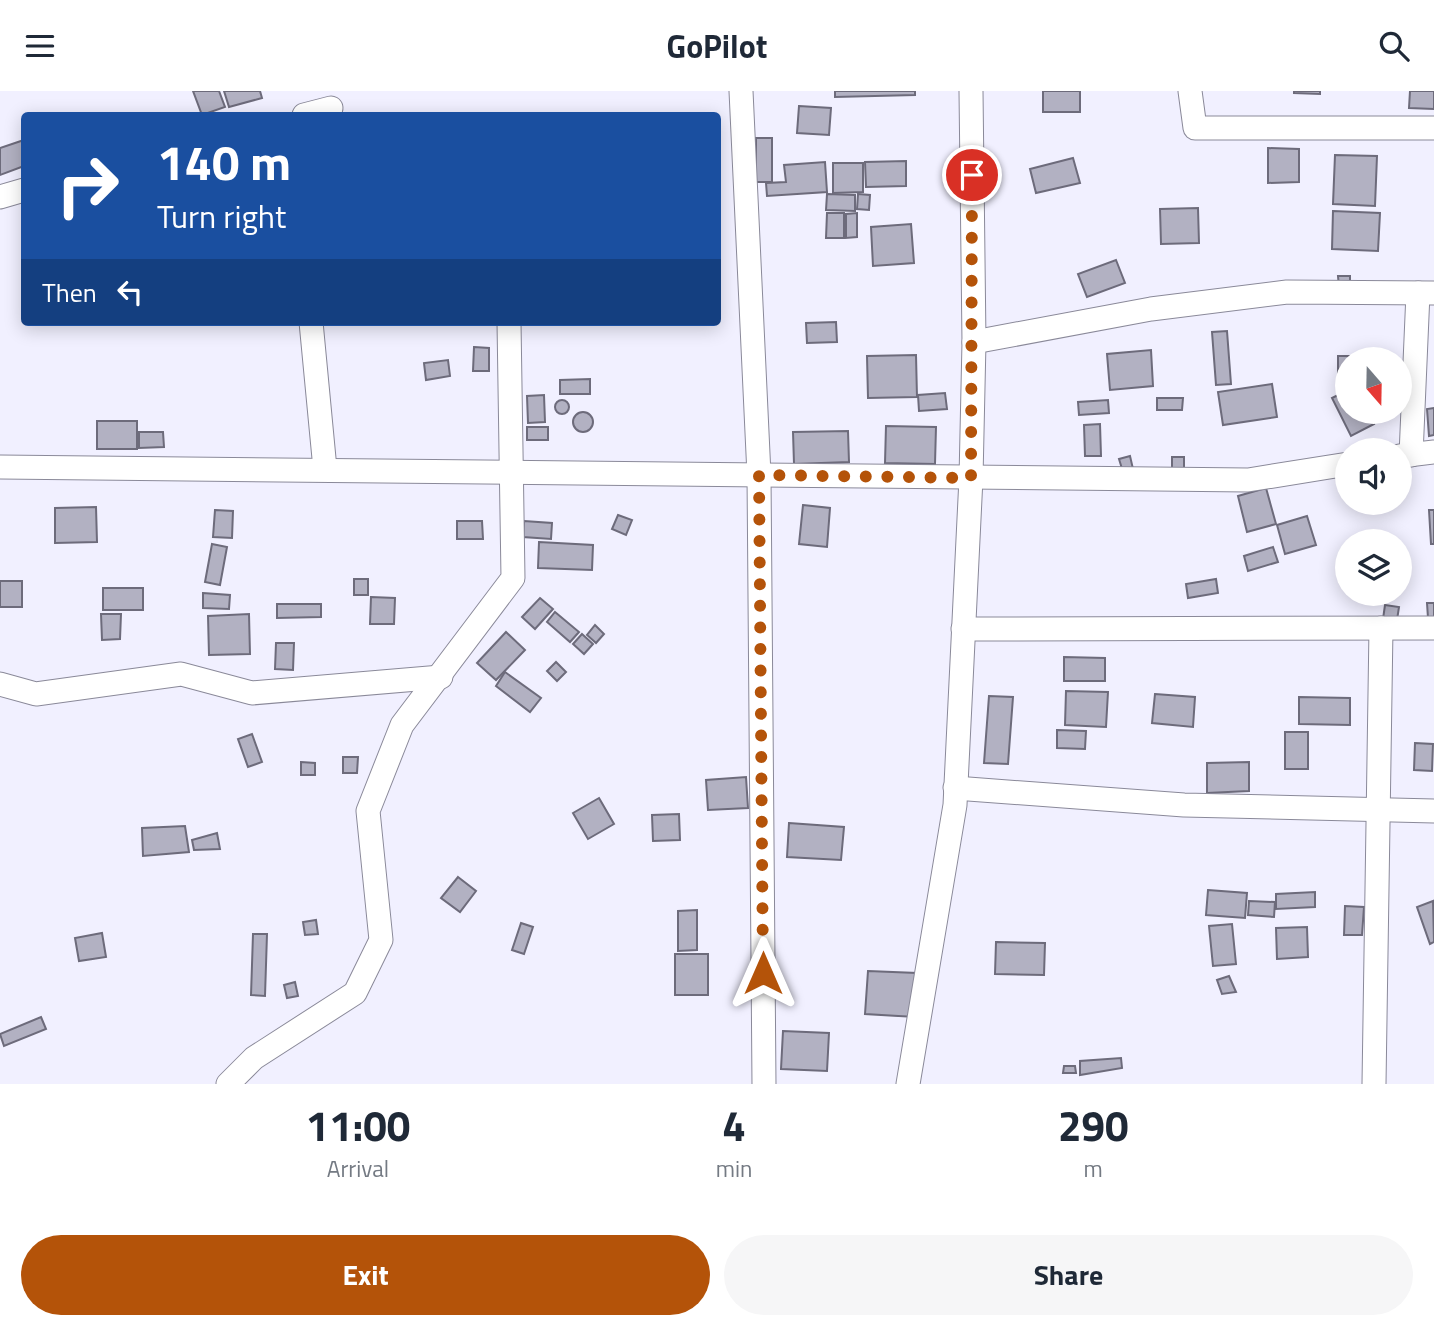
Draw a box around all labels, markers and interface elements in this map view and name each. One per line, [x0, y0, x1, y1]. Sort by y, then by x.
text: GoPilot [667, 22, 767, 70]
icon: menu [21, 27, 59, 65]
icon: search [1375, 27, 1413, 65]
text: 140 m [157, 124, 291, 199]
icon: right [42, 140, 133, 231]
pin [942, 145, 1002, 205]
icon: arrive [953, 156, 991, 194]
text: Turn right [157, 192, 286, 240]
text: Then [42, 273, 97, 312]
icon: left [111, 273, 149, 311]
north arrow [1335, 347, 1412, 423]
map controls [1335, 347, 1412, 606]
button: sound [1335, 438, 1412, 515]
button: layers [1335, 529, 1412, 606]
position arrow [726, 936, 800, 1010]
text: 11:00 [305, 1093, 410, 1157]
text: 4 [722, 1093, 746, 1157]
text: 290 [1058, 1093, 1128, 1157]
text: Arrival [327, 1151, 389, 1186]
text: min [716, 1151, 752, 1186]
text: m [1084, 1151, 1103, 1186]
button: Exit [21, 1235, 710, 1315]
button: Share [724, 1235, 1413, 1315]

